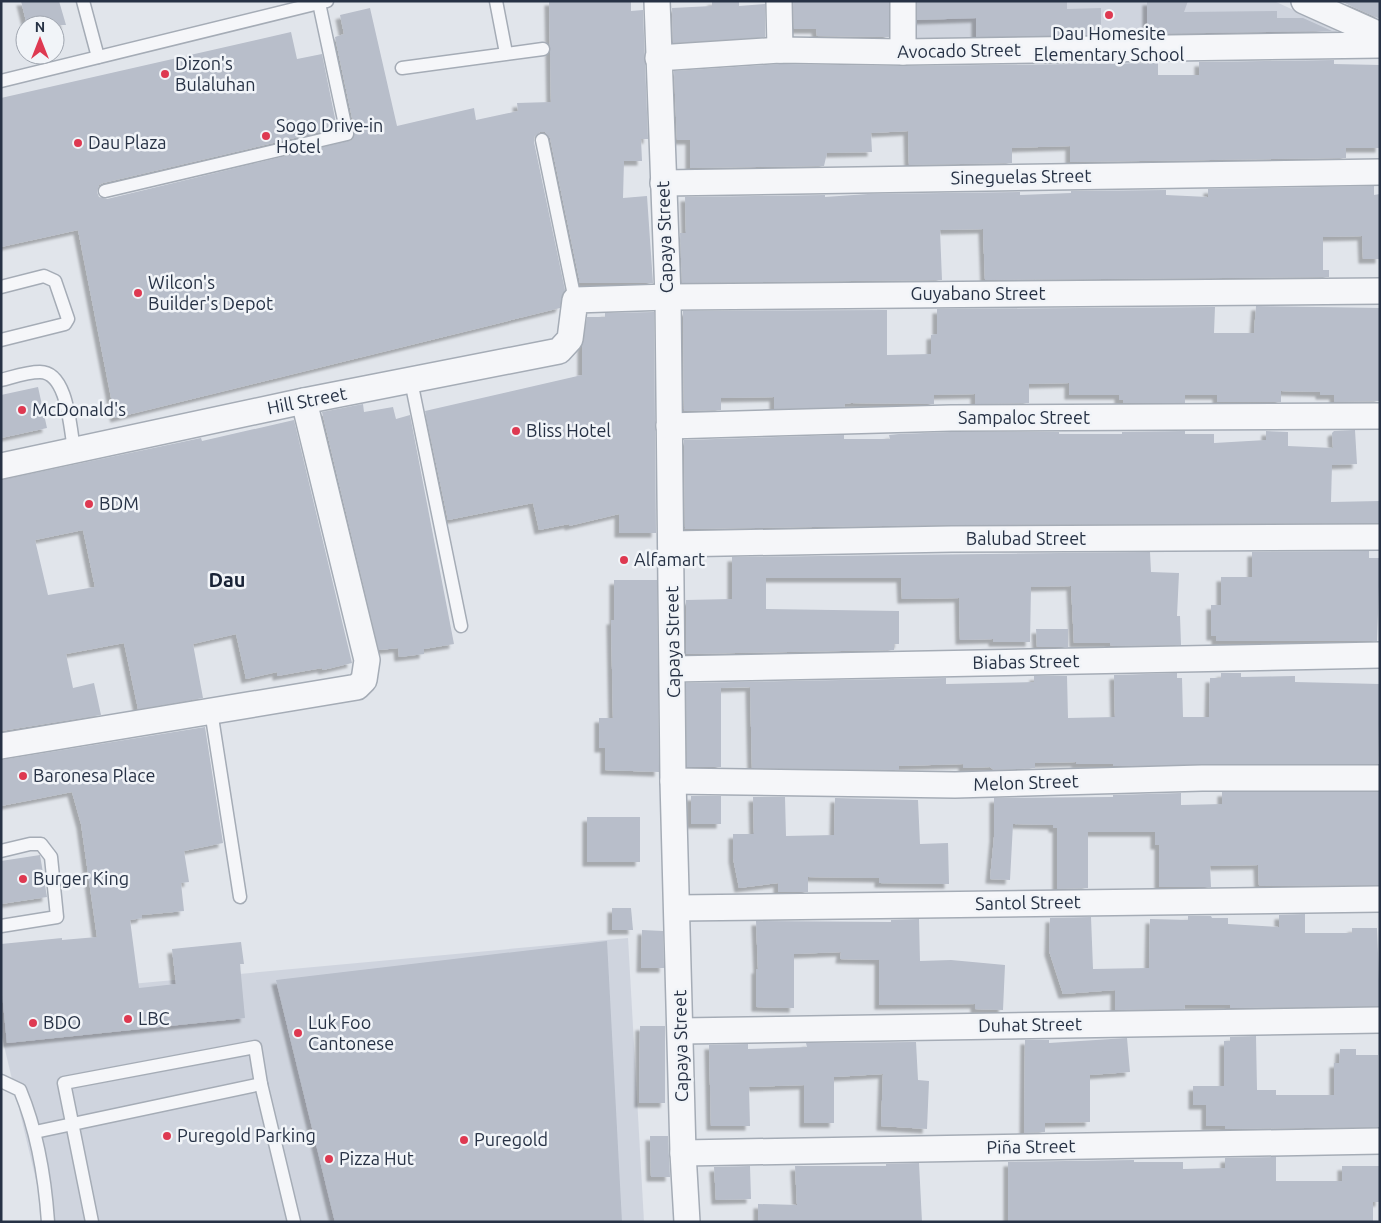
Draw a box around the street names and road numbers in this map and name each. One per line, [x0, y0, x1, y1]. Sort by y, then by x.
street label: Avocado Street [897, 39, 1021, 61]
street label: Sineguelas Street [950, 165, 1092, 187]
street label: Capaya Street [652, 181, 676, 294]
street label: Guyabano Street [910, 283, 1046, 303]
street label: Hill Street [265, 382, 348, 418]
street label: Sampaloc Street [958, 407, 1090, 427]
street label: Balubad Street [966, 528, 1086, 548]
street label: Capaya Street [661, 586, 683, 698]
street label: Biabas Street [972, 650, 1080, 672]
street label: Melon Street [973, 770, 1079, 794]
street label: Santol Street [975, 891, 1081, 913]
street label: Capaya Street [669, 990, 691, 1102]
street label: Duhat Street [978, 1013, 1082, 1035]
street label: Piña Street [986, 1135, 1076, 1157]

